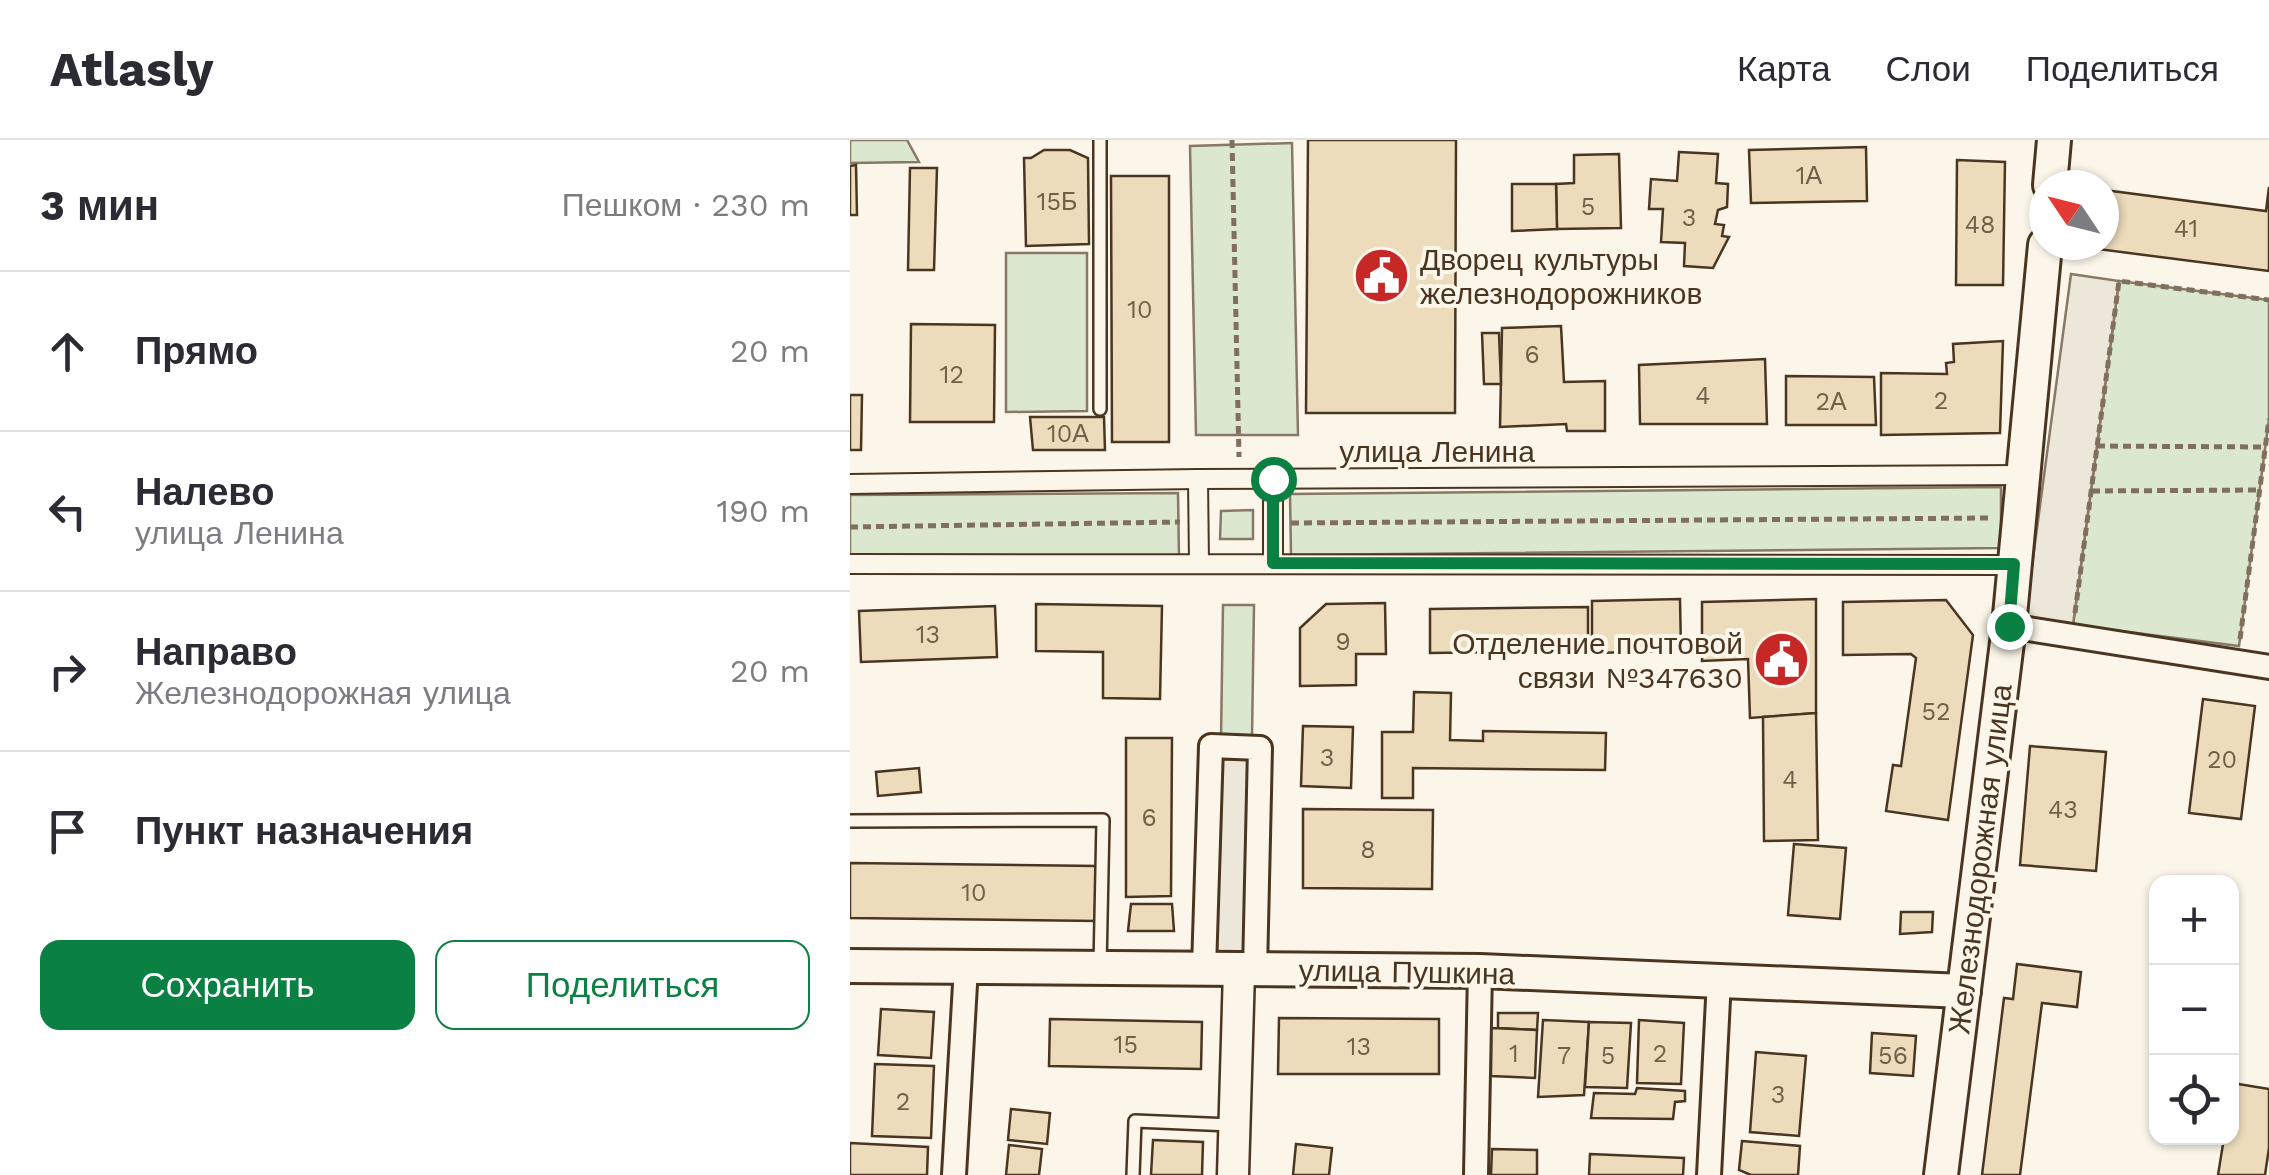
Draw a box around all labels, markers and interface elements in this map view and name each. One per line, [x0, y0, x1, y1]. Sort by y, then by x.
text: Atlasly [50, 41, 214, 98]
text: Карта [1737, 48, 1831, 90]
text: Слои [1886, 48, 1971, 90]
text: Поделиться [2026, 48, 2219, 90]
house number: 1А [1796, 161, 1823, 190]
north arrow [2029, 170, 2119, 260]
text: 3 мин [40, 181, 159, 230]
text: Пешком · 230 m [562, 186, 810, 224]
house number: 15Б [1037, 187, 1077, 216]
house number: 5 [1581, 192, 1595, 221]
house number: 3 [1682, 203, 1696, 232]
house number: 48 [1965, 210, 1995, 239]
house number: 41 [2174, 214, 2198, 243]
place label: Дворец культуры железнодорожников [1420, 242, 1702, 311]
public building icon: Дворец культуры железнодорожников [1351, 246, 1411, 306]
house number: 10 [1127, 295, 1153, 324]
icon: ahead [40, 324, 95, 379]
text: Прямо [135, 329, 258, 373]
text: 20 m [730, 332, 810, 370]
house number: 6 [1524, 340, 1540, 369]
house number: 12 [940, 360, 964, 389]
house number: 4 [1695, 381, 1711, 410]
house number: 2 [1934, 386, 1948, 415]
house number: 2А [1815, 387, 1847, 416]
house number: 10А [1047, 419, 1089, 448]
street label: улица Ленина [1339, 434, 1535, 469]
route start [1251, 457, 1297, 503]
text: Налево [135, 470, 274, 514]
icon: left [40, 484, 95, 539]
text: 190 m [716, 492, 810, 530]
text: улица Ленина [135, 514, 344, 552]
route end [1987, 604, 2033, 650]
house number: 13 [916, 620, 940, 649]
place label: Отделение почтовой связи №347630 [1452, 626, 1743, 695]
house number: 9 [1335, 627, 1351, 656]
text: Направо [135, 630, 297, 674]
public building icon: Отделение почтовой связи №347630 [1752, 630, 1812, 690]
icon: right [40, 644, 95, 699]
text: 20 m [730, 652, 810, 690]
text: Железнодорожная улица [135, 674, 511, 712]
street label: Железнодорожная улица [1941, 682, 2019, 1036]
house number: 52 [1921, 697, 1951, 726]
house number: 3 [1320, 743, 1334, 772]
house number: 20 [2207, 745, 2237, 774]
house number: 4 [1782, 765, 1798, 794]
house number: 43 [2048, 795, 2078, 824]
house number: 6 [1141, 803, 1157, 832]
icon: arrive [40, 804, 95, 859]
text: Пункт назначения [135, 809, 473, 853]
house number: 8 [1360, 835, 1376, 864]
map controls [2149, 875, 2239, 1145]
button: + [2149, 875, 2239, 965]
house number: 10 [961, 878, 987, 907]
button: Сохранить [40, 940, 415, 1030]
button: Поделиться [435, 940, 810, 1030]
street label: улица Пушкина [1298, 953, 1516, 991]
button: − [2149, 965, 2239, 1055]
house number: 15 [1114, 1030, 1138, 1059]
house number: 13 [1347, 1032, 1371, 1061]
house number: 1 [1509, 1039, 1519, 1068]
house number: 2 [1653, 1039, 1667, 1068]
house number: 7 [1557, 1041, 1571, 1070]
house number: 5 [1601, 1041, 1615, 1070]
house number: 56 [1878, 1041, 1908, 1070]
button: locate [2149, 1055, 2239, 1145]
house number: 3 [1771, 1080, 1785, 1109]
house number: 2 [896, 1087, 910, 1116]

